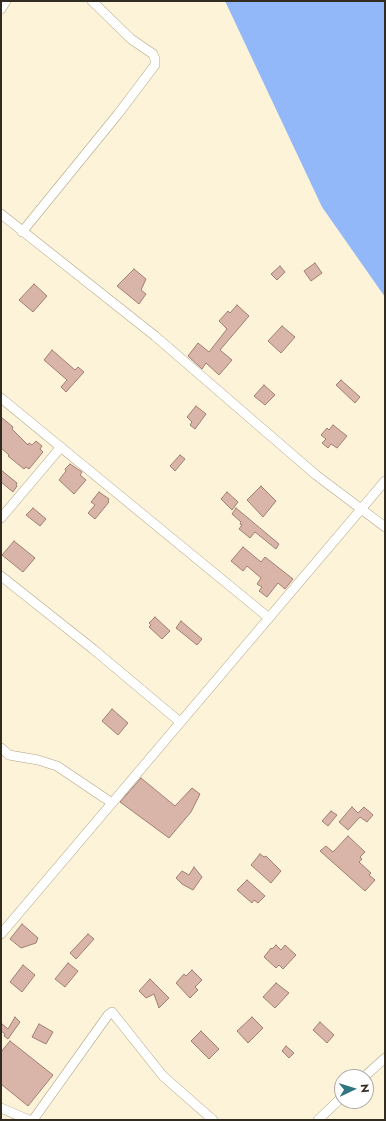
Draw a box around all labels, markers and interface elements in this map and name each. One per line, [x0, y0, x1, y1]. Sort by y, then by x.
north arrow [334, 1069, 374, 1109]
text: N [357, 1083, 373, 1093]

